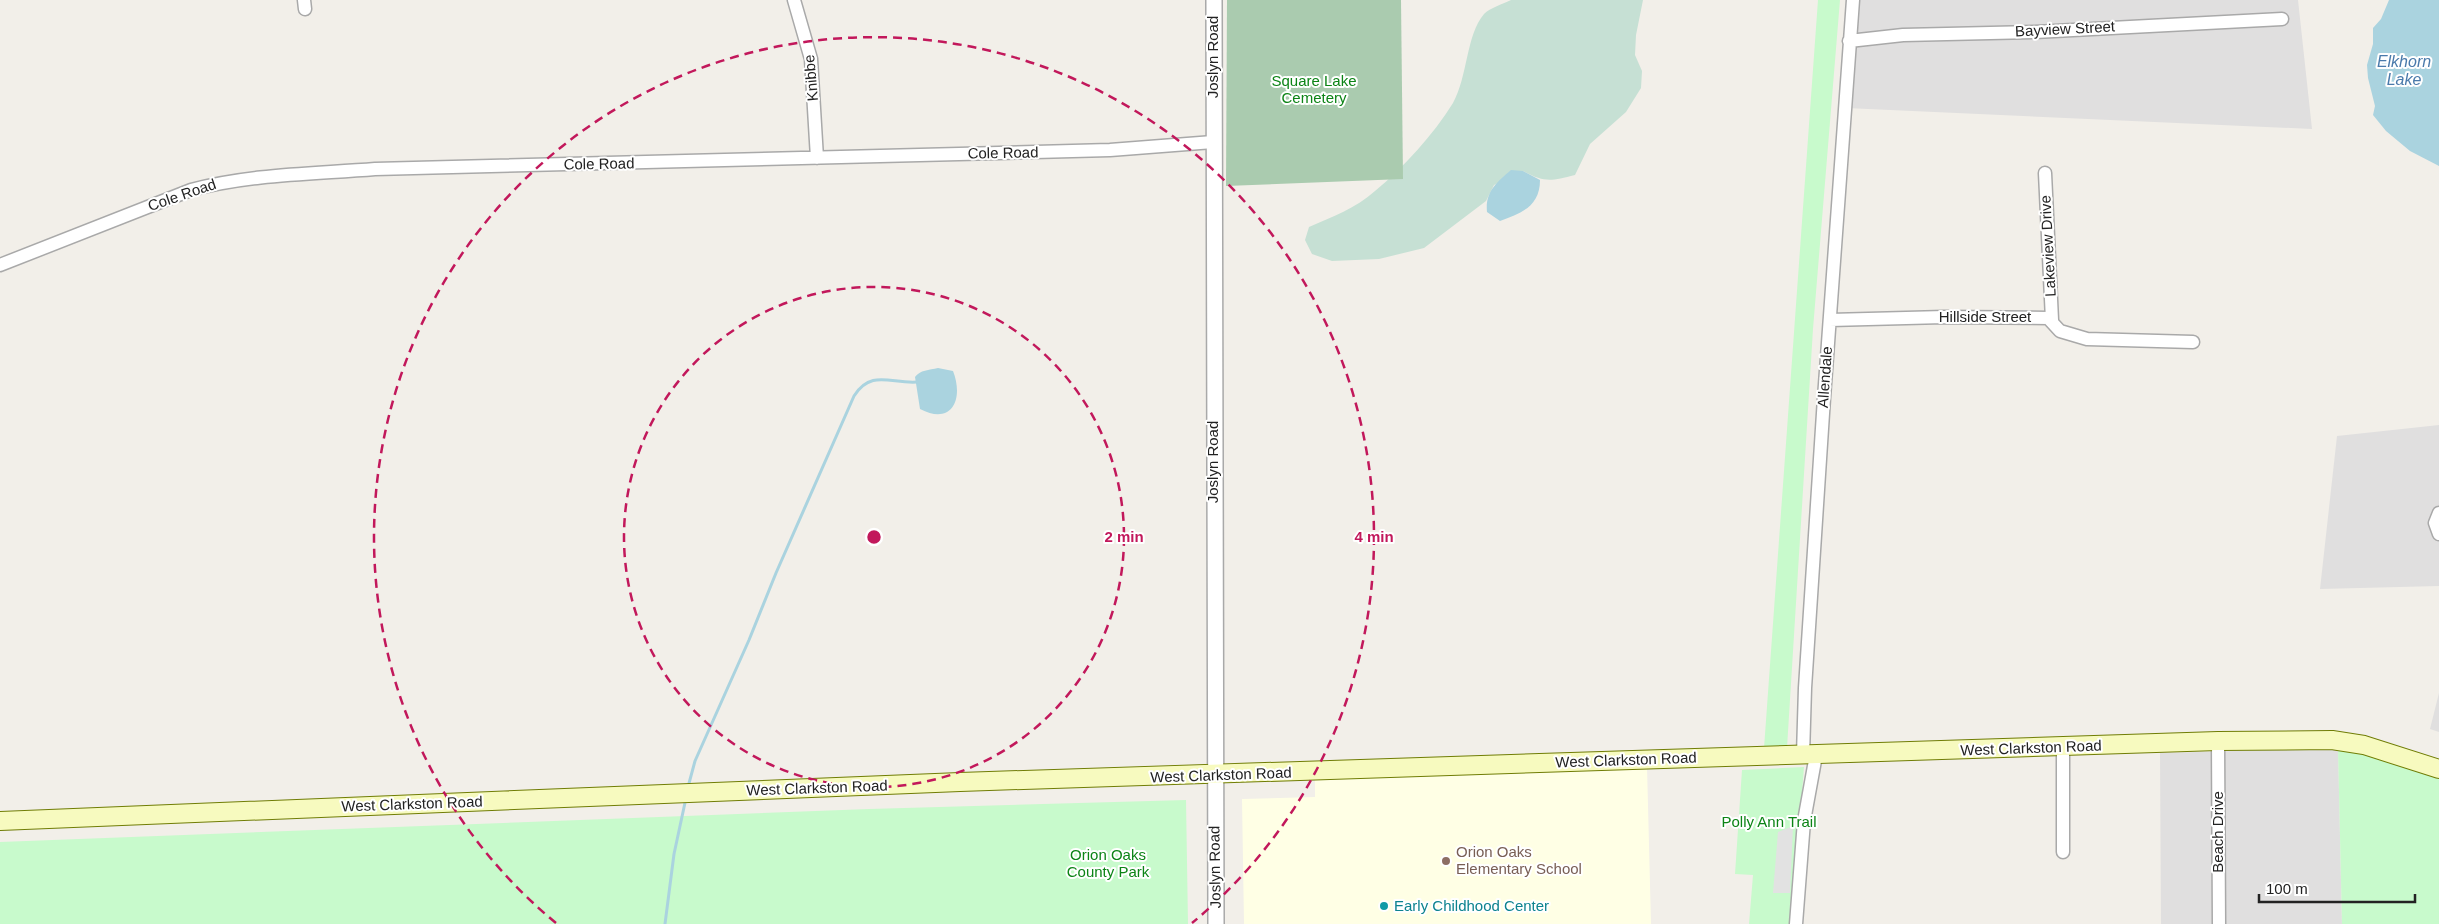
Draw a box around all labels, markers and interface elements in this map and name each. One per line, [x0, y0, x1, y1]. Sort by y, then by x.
street label: Joslyn Road [1204, 16, 1221, 98]
street label: Bayview Street [2015, 17, 2116, 40]
water label: Elkhorn Lake [2377, 53, 2431, 88]
street label: Knibbe [800, 54, 821, 102]
park label: Square Lake Cemetery [1271, 72, 1357, 106]
street label: Cole Road [967, 143, 1039, 162]
street label: Cole Road [563, 154, 635, 173]
street label: Cole Road [146, 175, 218, 214]
street label: Lakeview Drive [2036, 195, 2059, 297]
street label: Hillside Street [1939, 308, 2032, 325]
street label: Allendale [1814, 346, 1835, 408]
street label: Joslyn Road [1204, 421, 1221, 503]
centre of rings [865, 528, 883, 546]
text: 2 min [1104, 528, 1144, 545]
text: 4 min [1354, 528, 1394, 545]
street label: West Clarkston Road [1960, 737, 2102, 758]
street label: West Clarkston Road [1555, 749, 1697, 770]
street label: West Clarkston Road [1150, 764, 1292, 785]
street label: West Clarkston Road [746, 777, 888, 798]
street label: Beach Drive [2209, 791, 2226, 873]
street label: West Clarkston Road [341, 793, 483, 814]
park label: Polly Ann Trail [1721, 813, 1817, 830]
street label: Joslyn Road [1205, 826, 1224, 908]
place label: Orion Oaks Elementary School [1456, 843, 1582, 877]
park label: Orion Oaks County Park [1067, 846, 1150, 880]
marker: Orion Oaks Elementary School [1440, 855, 1452, 867]
scale bar [2259, 872, 2415, 904]
text: 100 m [2266, 880, 2308, 897]
place label: Early Childhood Center [1394, 897, 1549, 914]
marker: Early Childhood Center [1378, 900, 1390, 912]

